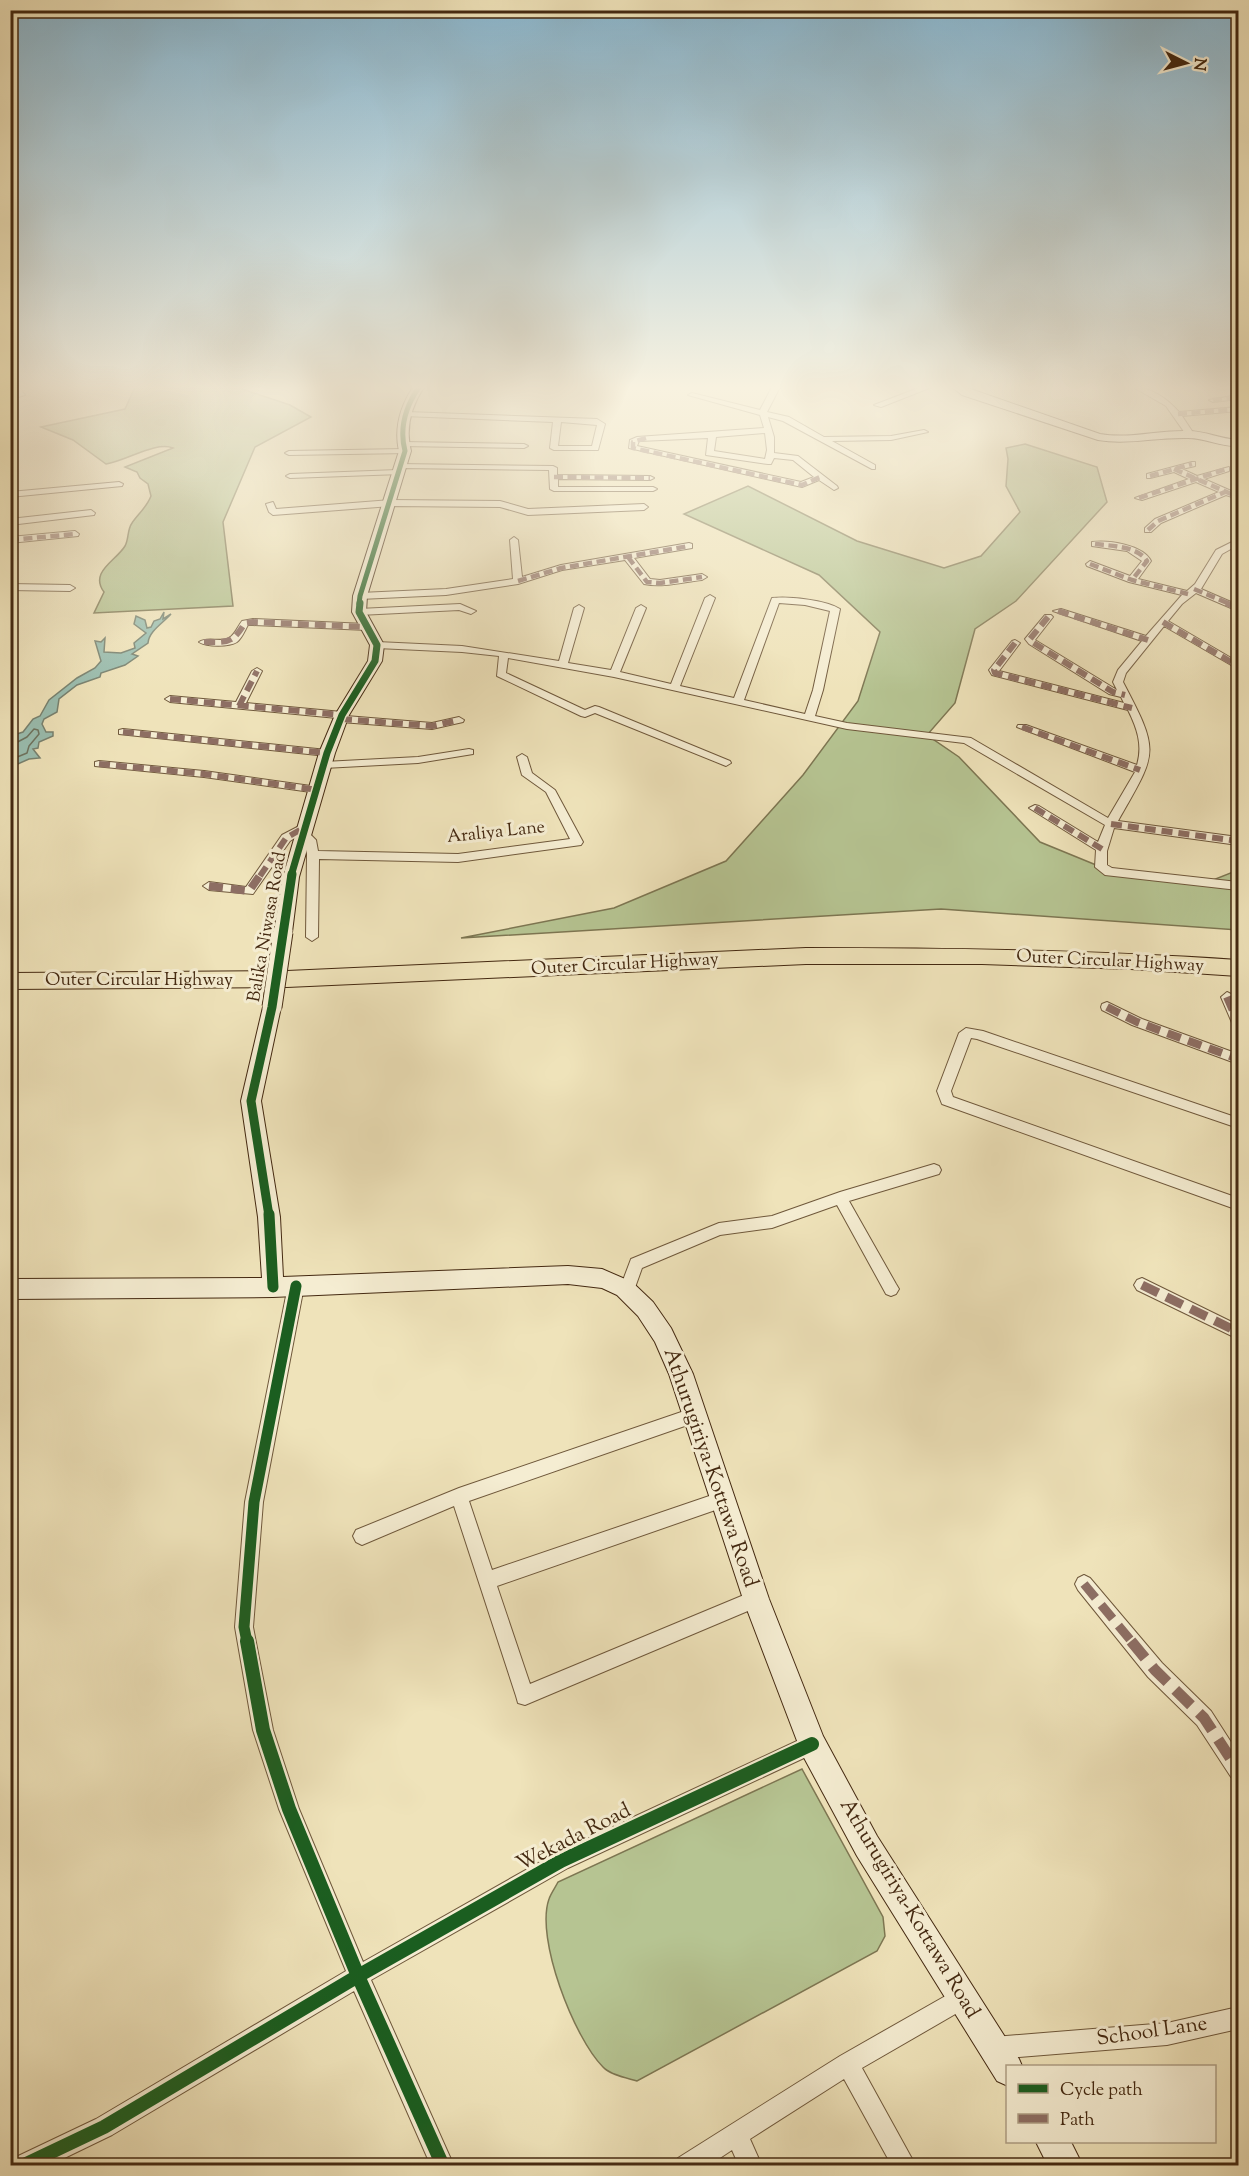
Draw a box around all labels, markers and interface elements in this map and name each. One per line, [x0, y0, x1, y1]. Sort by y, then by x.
north arrow [1156, 33, 1216, 93]
text: N [1186, 57, 1211, 72]
street label: Araliya Lane [446, 815, 546, 851]
street label: Balika Niwasa Road [242, 850, 294, 1004]
street label: Outer Circular Highway [1015, 944, 1205, 980]
street label: Outer Circular Highway [530, 947, 720, 983]
street label: Outer Circular Highway [45, 968, 233, 994]
street label: Athurugiriya-Kottawa Road [655, 1344, 765, 1592]
street label: Athurugiriya-Kottawa Road [831, 1793, 987, 2025]
street label: Wekada Road [511, 1796, 637, 1880]
street label: School Lane [1095, 2009, 1209, 2055]
legend [1006, 2065, 1216, 2143]
text: Cycle path [1060, 2078, 1143, 2104]
text: Path [1060, 2108, 1095, 2134]

